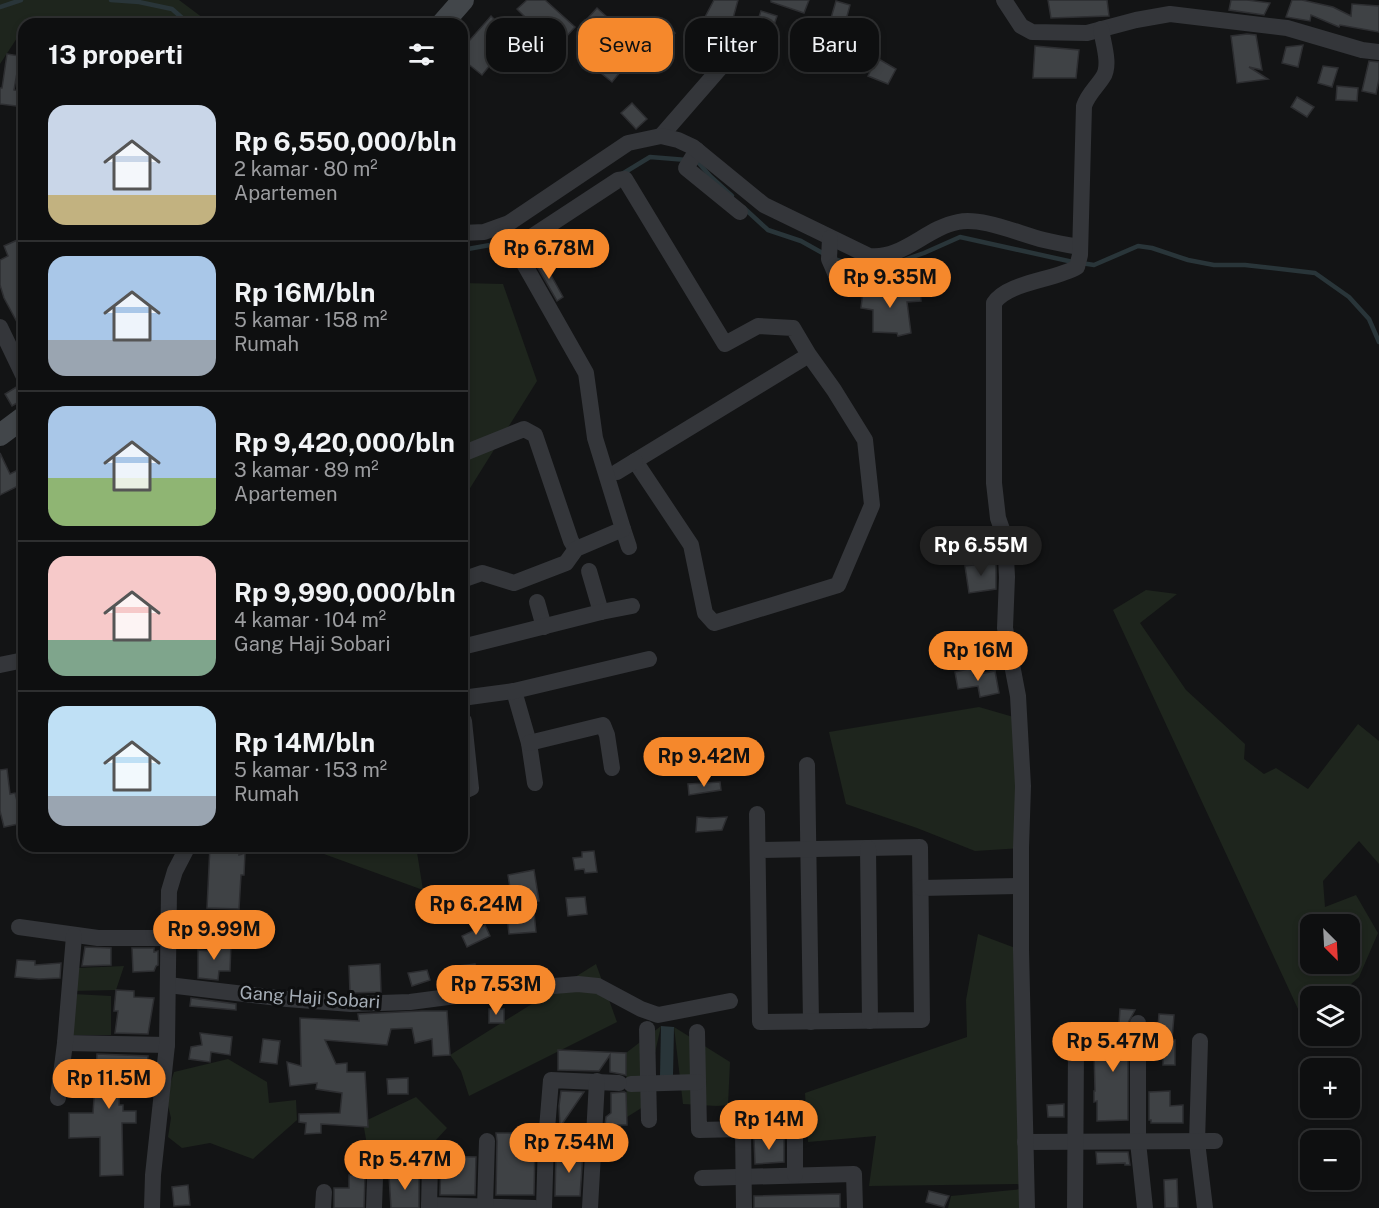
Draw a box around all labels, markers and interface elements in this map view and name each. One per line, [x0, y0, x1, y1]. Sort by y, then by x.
chip: Beli [486, 18, 566, 72]
chip: Sewa [578, 18, 673, 72]
chip: Filter [685, 18, 778, 72]
chip: Baru [790, 18, 879, 72]
icon: filters [405, 38, 438, 71]
text: 13 properti [48, 39, 183, 70]
text: Rp 6,550,000/bln [234, 126, 457, 157]
icon: home [96, 129, 168, 201]
text: 2 kamar · 80 m² [234, 157, 378, 181]
text: Apartemen [234, 181, 338, 205]
pin: Rp 6.78M [487, 229, 611, 280]
text: Rp 6.78M [503, 236, 595, 260]
pin: Rp 9.35M [828, 258, 952, 309]
text: Rp 9.35M [843, 265, 937, 289]
text: Rp 16M/bln [234, 277, 375, 308]
icon: home [96, 280, 168, 352]
text: 5 kamar · 158 m² [234, 308, 387, 332]
text: Rumah [234, 332, 299, 356]
text: Rp 9,420,000/bln [234, 427, 455, 458]
icon: home [96, 430, 168, 502]
text: 3 kamar · 89 m² [234, 458, 379, 482]
text: Apartemen [234, 482, 338, 506]
pin: Rp 6.55M [919, 526, 1043, 577]
text: Rp 6.55M [934, 533, 1028, 557]
text: Rp 9,990,000/bln [234, 577, 456, 608]
icon: home [96, 580, 168, 652]
text: 4 kamar · 104 m² [234, 608, 386, 632]
pin: Rp 16M [929, 631, 1027, 682]
text: Gang Haji Sobari [234, 632, 390, 656]
text: Rp 16M [943, 638, 1013, 662]
text: Rp 14M/bln [234, 727, 375, 758]
icon: home [96, 730, 168, 802]
pin: Rp 9.42M [642, 737, 766, 788]
text: Rp 9.42M [657, 744, 751, 768]
text: 5 kamar · 153 m² [234, 758, 387, 782]
text: Rumah [234, 782, 299, 806]
pin: Rp 6.24M [414, 885, 538, 936]
text: Rp 6.24M [429, 892, 523, 916]
pin: Rp 9.99M [152, 910, 276, 961]
north arrow [1300, 914, 1360, 974]
map controls [1300, 914, 1360, 1190]
text: Rp 9.99M [167, 917, 261, 941]
pin: Rp 7.53M [434, 965, 558, 1016]
text: Rp 7.53M [450, 972, 542, 996]
street label: Gang Haji Sobari [239, 982, 381, 1012]
button: layers [1300, 986, 1360, 1046]
pin: Rp 5.47M [1051, 1022, 1175, 1073]
text: Rp 5.47M [1066, 1029, 1160, 1053]
button: + [1300, 1058, 1360, 1118]
pin: Rp 11.5M [47, 1059, 171, 1110]
text: Rp 11.5M [67, 1066, 151, 1090]
pin: Rp 14M [720, 1100, 818, 1151]
text: Rp 14M [734, 1107, 804, 1131]
pin: Rp 7.54M [507, 1123, 631, 1174]
text: Rp 7.54M [523, 1130, 615, 1154]
button: − [1300, 1130, 1360, 1190]
pin: Rp 5.47M [343, 1140, 467, 1191]
text: Rp 5.47M [358, 1147, 452, 1171]

